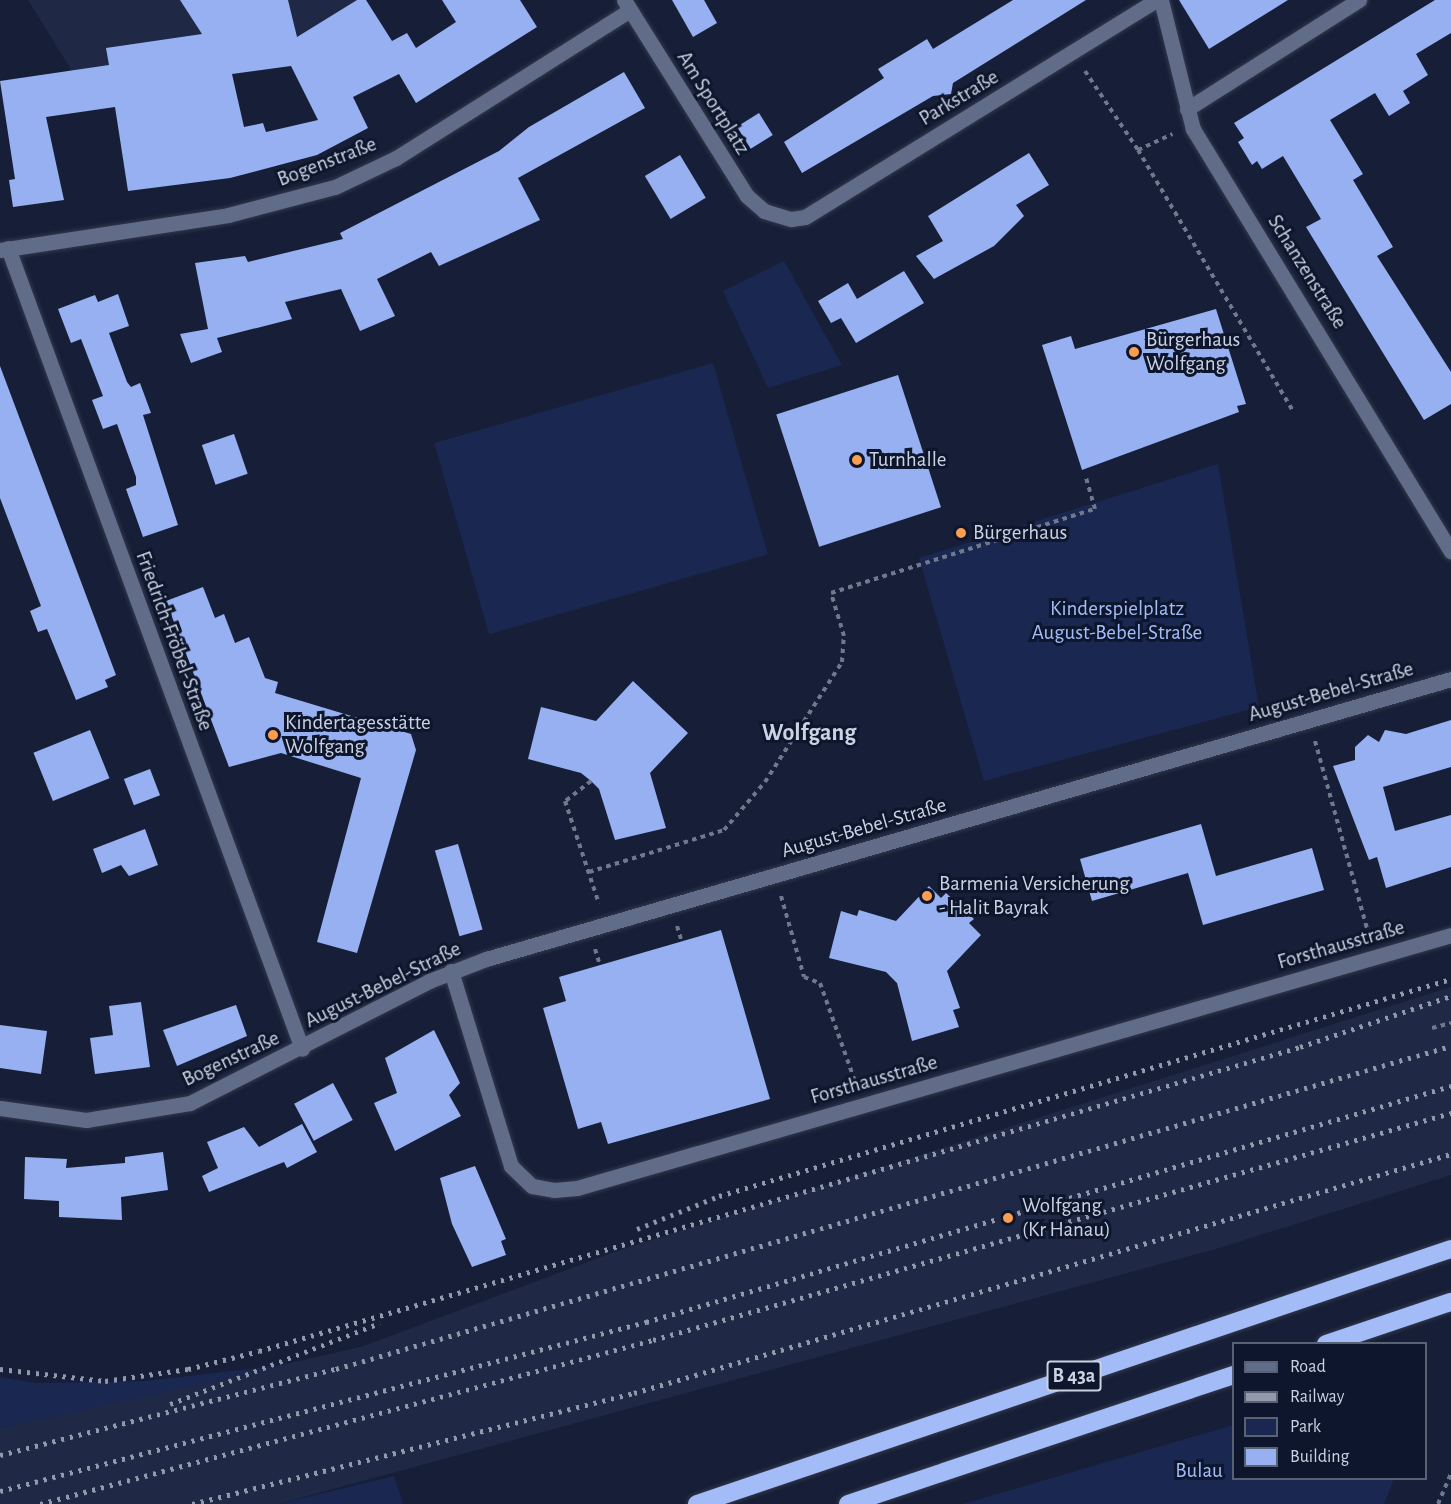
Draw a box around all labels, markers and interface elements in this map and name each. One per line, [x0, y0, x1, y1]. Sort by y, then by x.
street label: Am Sportplatz [671, 47, 755, 159]
street label: Parkstraße [915, 64, 1003, 132]
street label: Bogenstraße [274, 132, 380, 192]
street label: Schanzenstraße [1262, 210, 1352, 334]
place label: Bürgerhaus Wolfgang [1146, 327, 1240, 377]
marker: Bürgerhaus Wolfgang [1127, 345, 1141, 359]
place label: Turnhalle [869, 447, 947, 473]
marker: Turnhalle [850, 453, 864, 467]
place label: Bürgerhaus [973, 520, 1067, 546]
marker: Bürgerhaus [954, 526, 968, 540]
street label: Friedrich-Fröbel-Straße [130, 548, 218, 734]
park label: Kinderspielplatz August-Bebel-Straße [1032, 596, 1202, 646]
street label: August-Bebel-Straße [1246, 656, 1416, 728]
place label: Kindertagesstätte Wolfgang [285, 710, 431, 760]
district label: Wolfgang [762, 720, 856, 748]
marker: Kindertagesstätte Wolfgang [266, 728, 280, 742]
street label: August-Bebel-Straße [779, 792, 949, 864]
place label: Barmenia Versicherung - Halit Bayrak [939, 871, 1129, 921]
marker: Barmenia Versicherung - Halit Bayrak [920, 889, 934, 903]
street label: Forsthausstraße [1275, 915, 1407, 975]
street label: August-Bebel-Straße [301, 936, 465, 1034]
street label: Bogenstraße [178, 1026, 284, 1092]
street label: Forsthausstraße [808, 1050, 940, 1110]
place label: Wolfgang (Kr Hanau) [1022, 1193, 1111, 1243]
marker: Wolfgang (Kr Hanau) [999, 1209, 1017, 1227]
legend [1232, 1342, 1427, 1480]
text: Road [1290, 1358, 1326, 1376]
road number: B 43a [1046, 1359, 1102, 1393]
text: Railway [1290, 1388, 1344, 1406]
text: Park [1290, 1418, 1321, 1436]
text: Building [1290, 1448, 1349, 1466]
park label: Bulau [1175, 1458, 1223, 1484]

